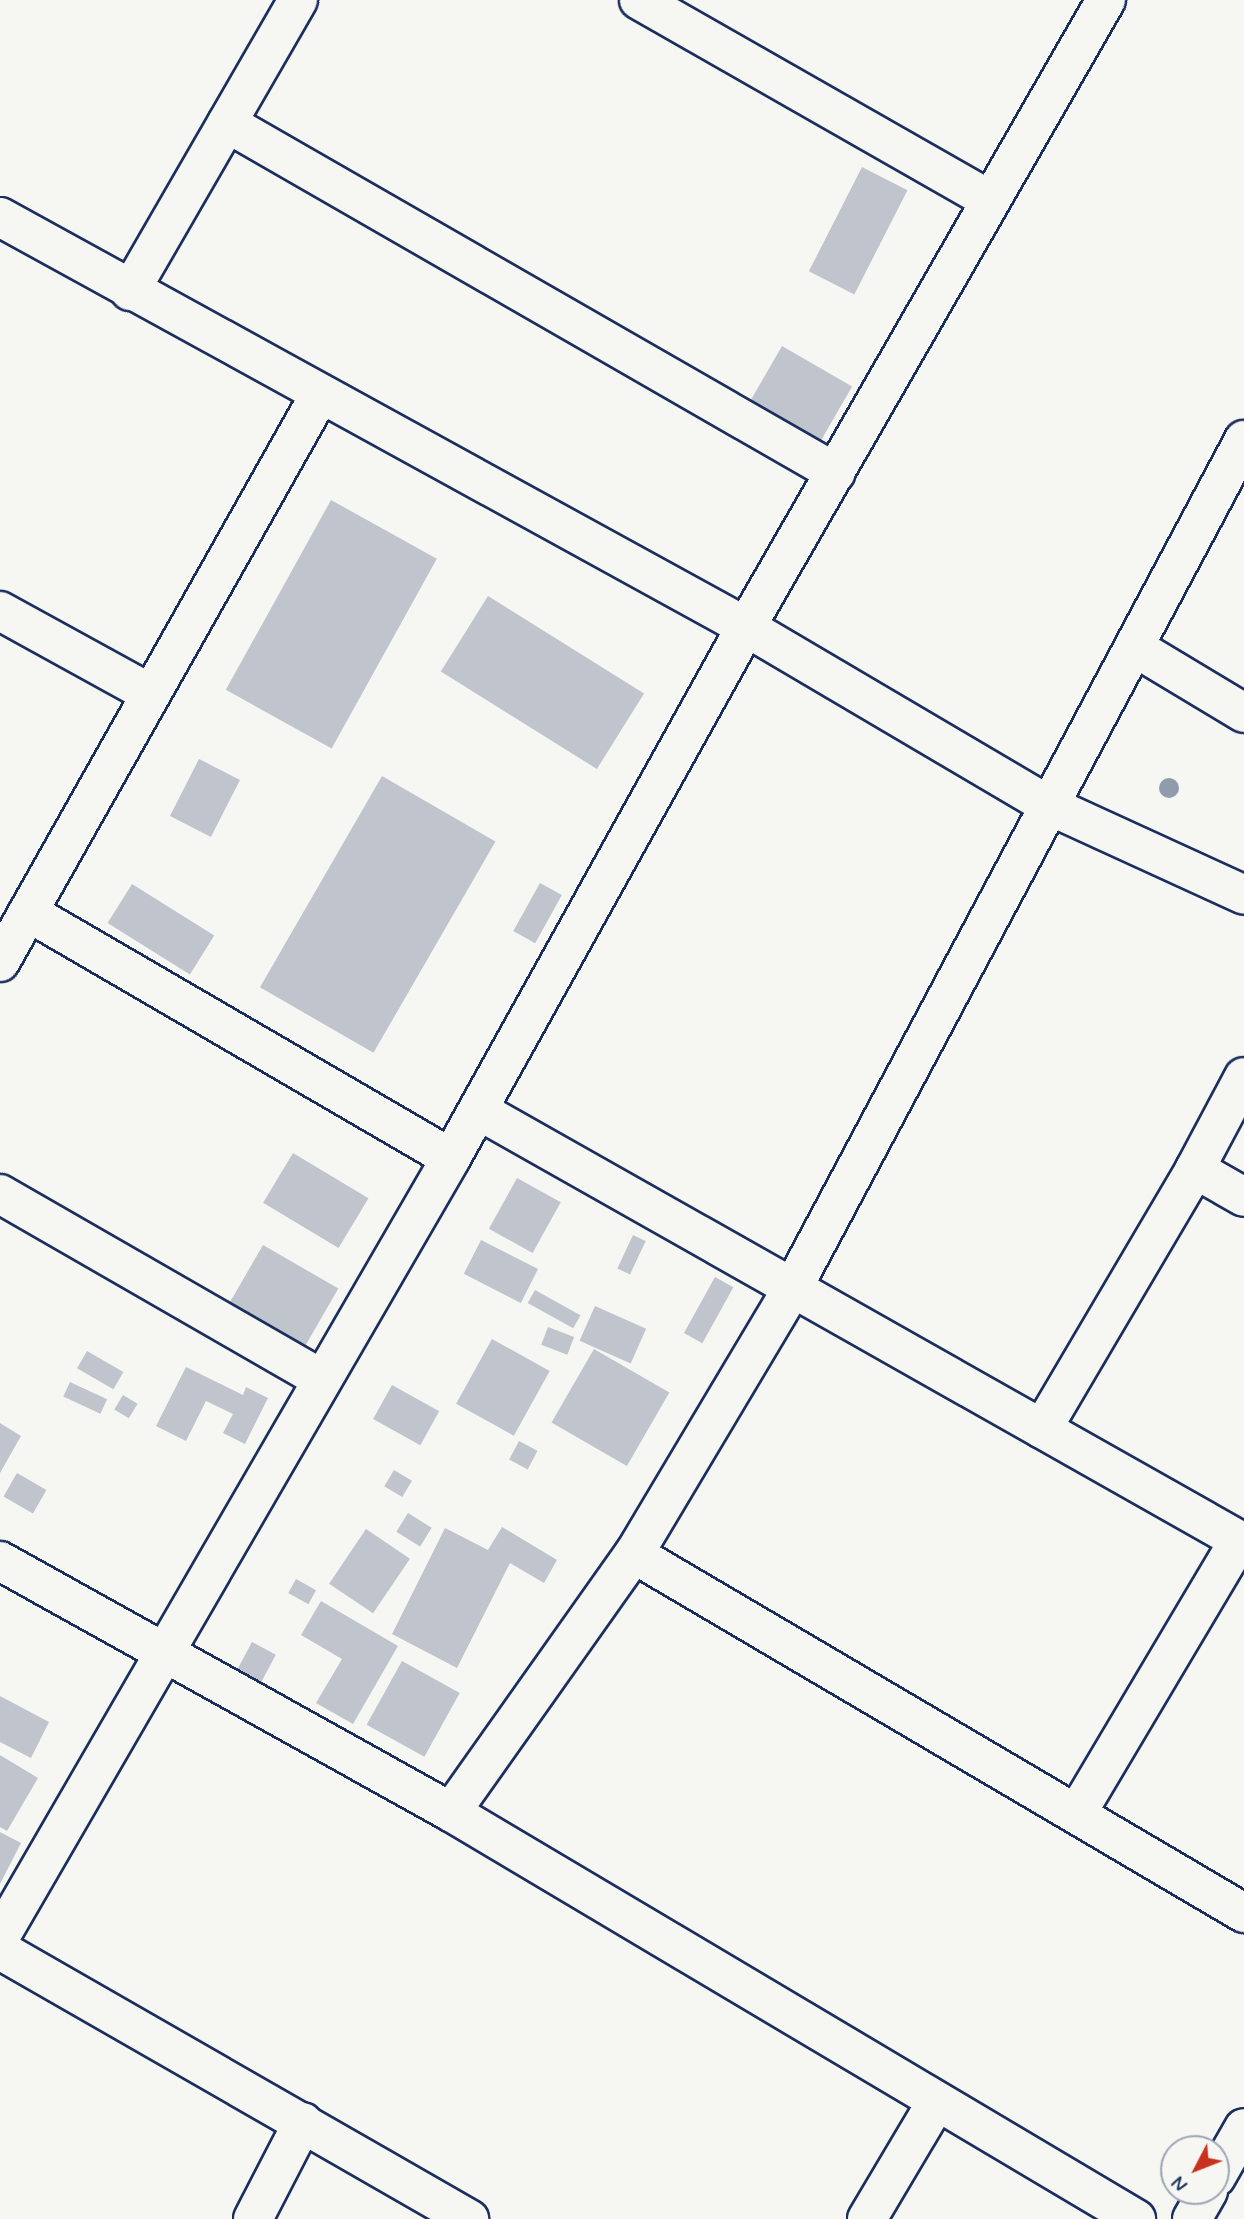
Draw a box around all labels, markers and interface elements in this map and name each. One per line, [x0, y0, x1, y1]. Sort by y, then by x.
north arrow [1160, 2135, 1230, 2205]
text: N [1167, 2170, 1194, 2196]

